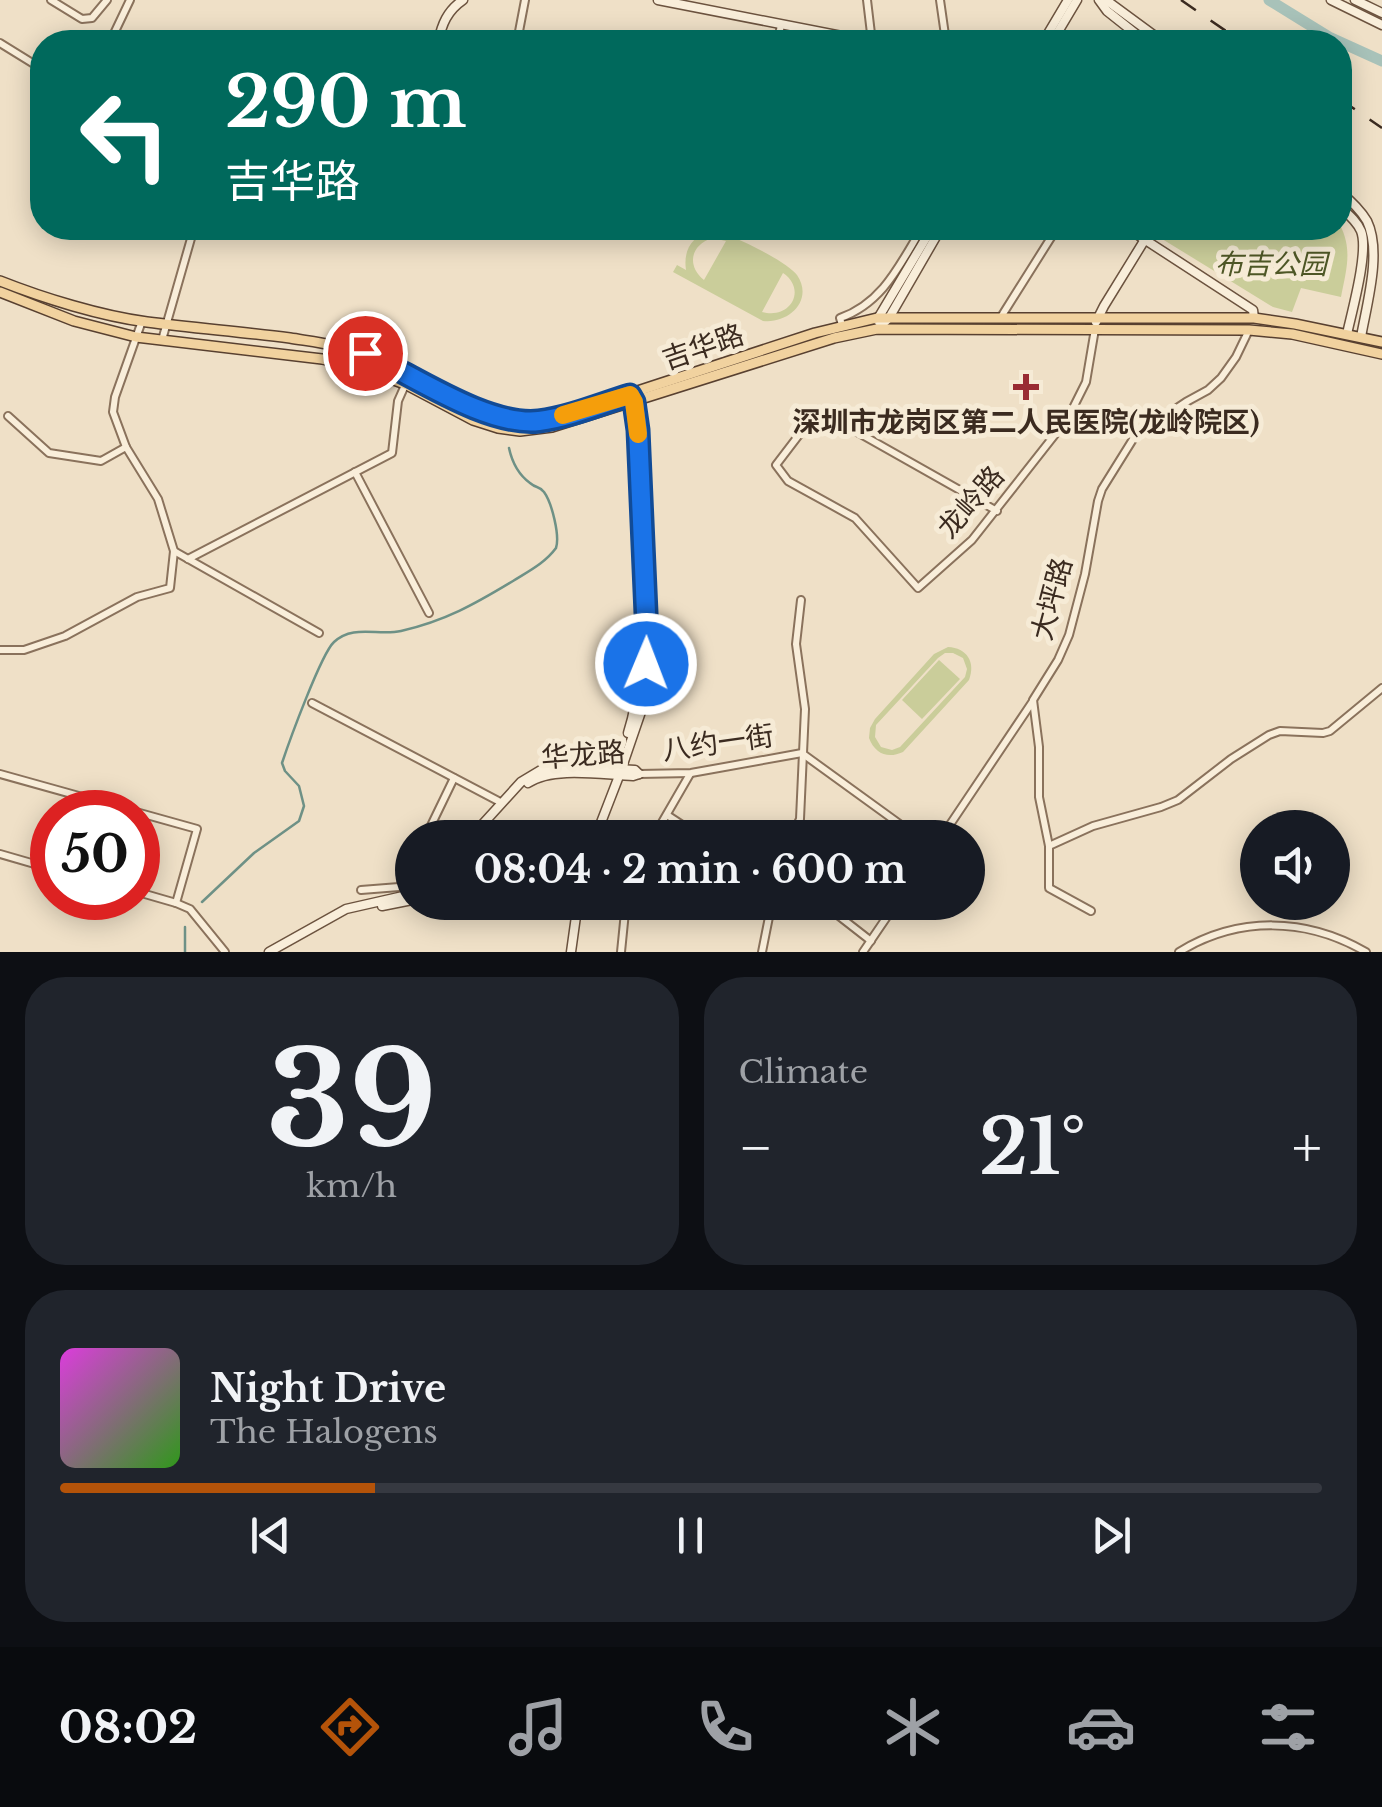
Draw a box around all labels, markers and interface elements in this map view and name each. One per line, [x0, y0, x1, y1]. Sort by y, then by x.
text: 290 m [225, 59, 467, 146]
icon: left [60, 70, 190, 200]
text: 吉华路 [225, 153, 360, 209]
park label: 布吉公园 [1215, 247, 1331, 282]
pin [323, 311, 408, 396]
street label: 吉华路 [658, 317, 748, 377]
icon: arrive [338, 326, 393, 381]
marker: 深圳市龙岗区第二人民医院(龙岭院区) [1013, 374, 1039, 400]
place label: 深圳市龙岗区第二人民医院(龙岭院区) [792, 405, 1260, 440]
street label: 龙岭路 [930, 459, 1012, 545]
street label: 大坪路 [1024, 554, 1080, 644]
position arrow [594, 612, 698, 716]
street label: 八约一街 [660, 718, 776, 768]
street label: 华龙路 [540, 735, 626, 775]
speed limit sign: 50 [30, 790, 160, 920]
map controls [1240, 810, 1350, 920]
button: sound [1240, 810, 1350, 920]
text: 08:04 · 2 min · 600 m [474, 846, 906, 893]
text: 39 [267, 1020, 437, 1181]
text: Climate [739, 1052, 868, 1092]
text: 21° [979, 1101, 1086, 1194]
text: − [739, 1114, 773, 1182]
text: + [1292, 1114, 1322, 1182]
text: km/h [306, 1166, 397, 1206]
text: Night Drive [210, 1365, 446, 1412]
text: The Halogens [210, 1412, 438, 1452]
icon: previous [243, 1508, 298, 1563]
icon: pause [663, 1508, 718, 1563]
icon: next [1084, 1508, 1139, 1563]
icon: directions [315, 1692, 385, 1762]
icon: music [503, 1692, 573, 1762]
icon: phone [690, 1692, 760, 1762]
icon: climate [878, 1692, 948, 1762]
icon: car [1066, 1692, 1136, 1762]
icon: filters [1253, 1692, 1323, 1762]
text: 08:02 [59, 1699, 197, 1755]

